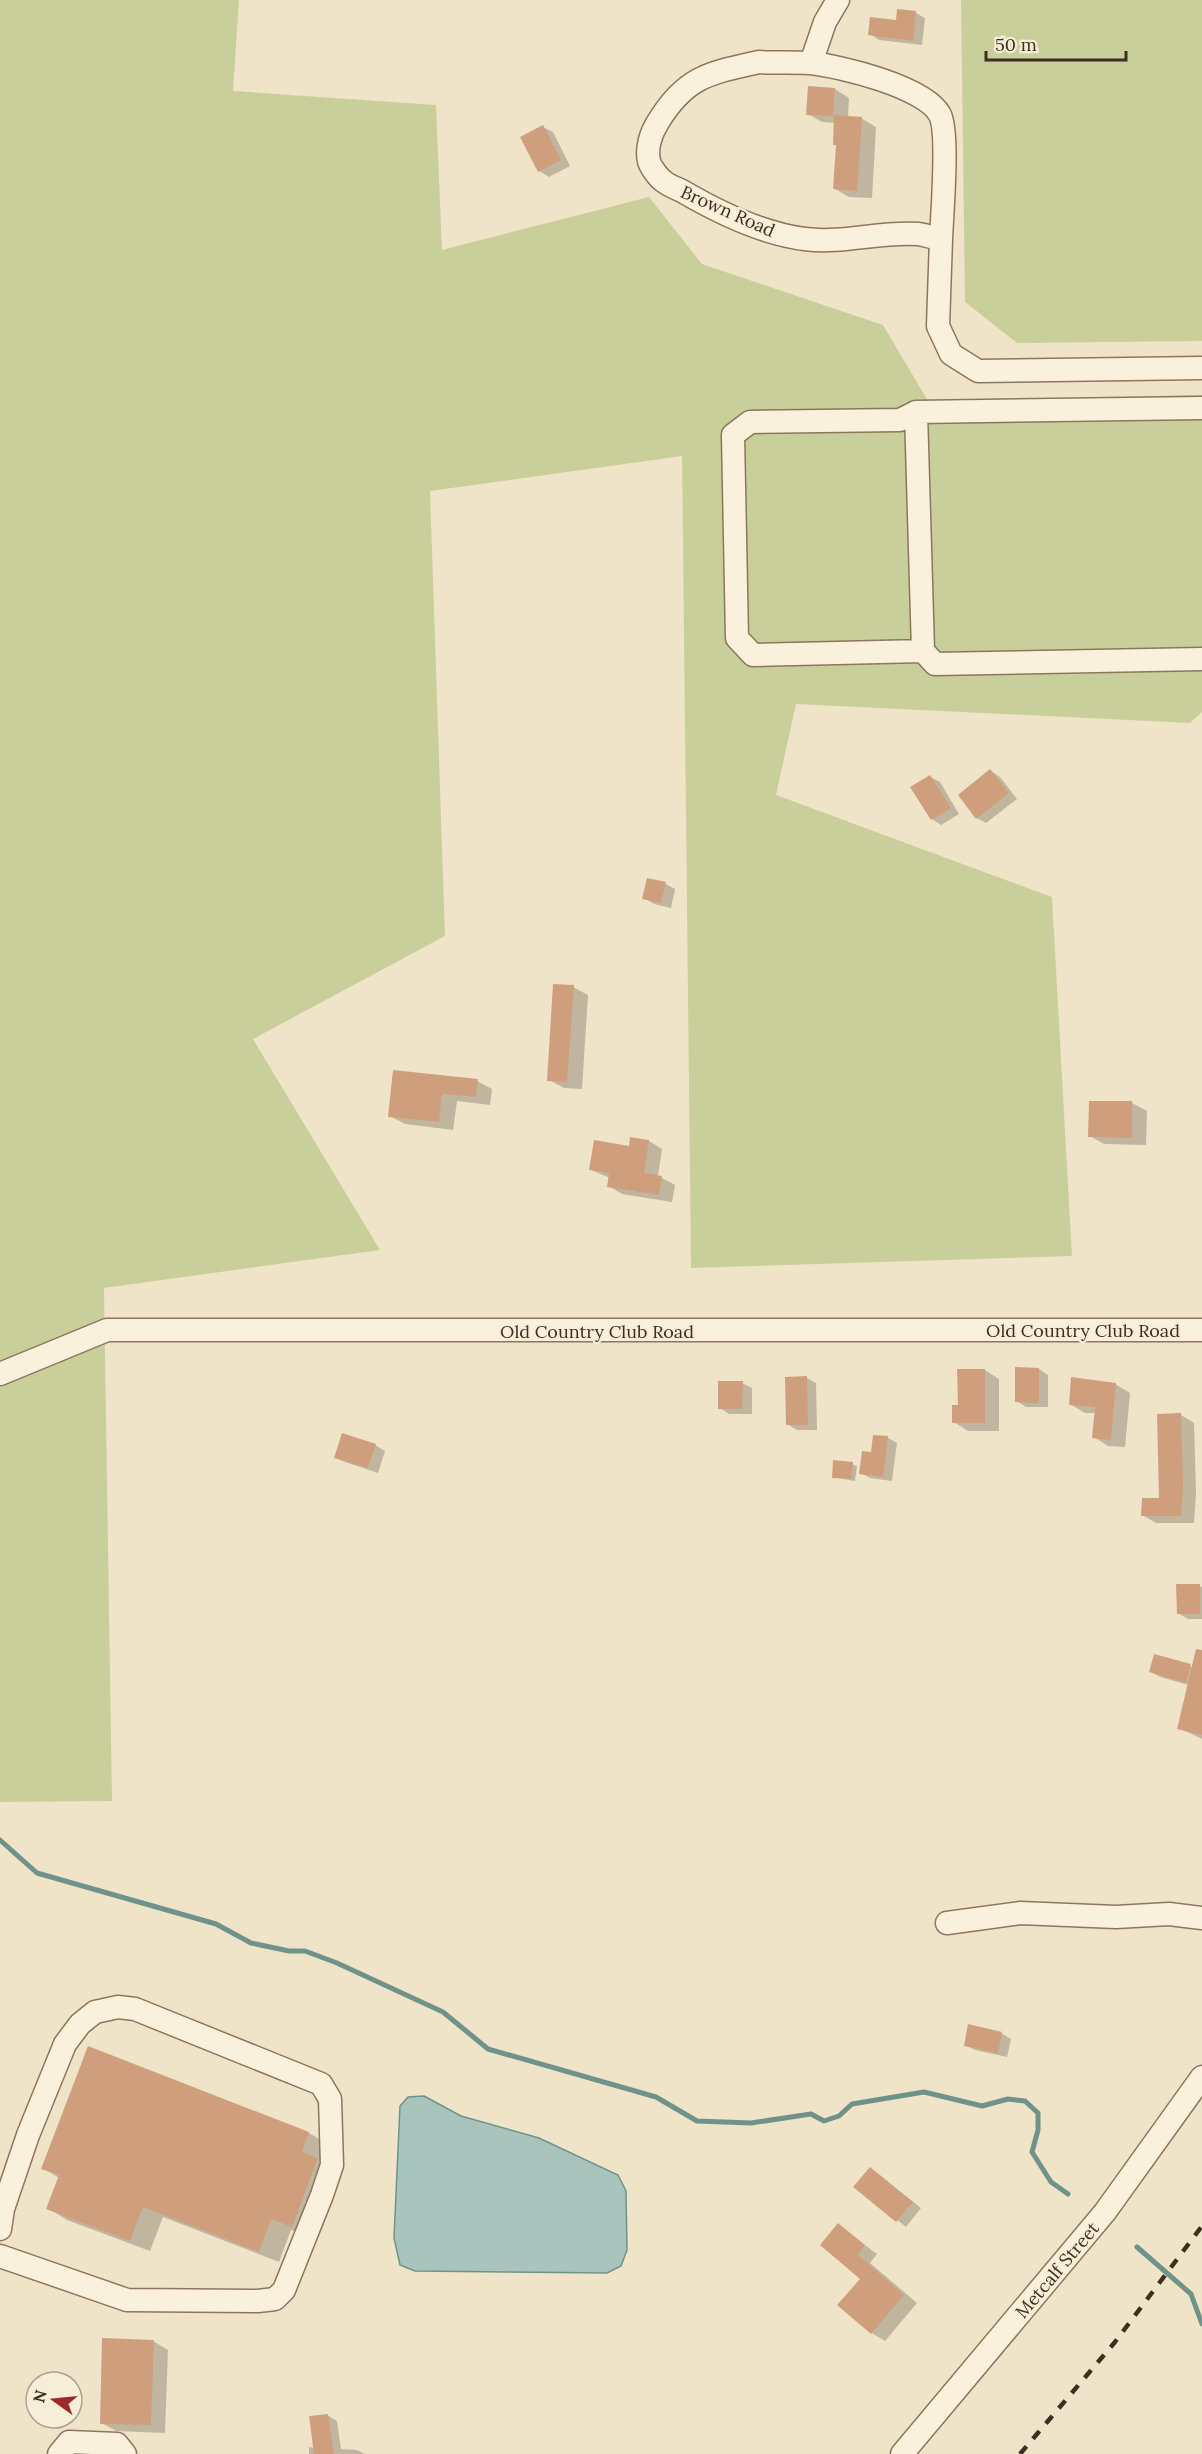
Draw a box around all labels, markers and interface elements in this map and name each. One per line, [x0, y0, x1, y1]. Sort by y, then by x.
scale bar [986, 24, 1126, 62]
text: 50 m [995, 33, 1037, 56]
street label: Brown Road [677, 180, 779, 242]
street label: Old Country Club Road [986, 1319, 1180, 1342]
street label: Old Country Club Road [500, 1320, 694, 1343]
street label: Metcalf Street [1010, 2217, 1104, 2323]
north arrow [24, 2370, 84, 2430]
text: N [28, 2388, 51, 2405]

